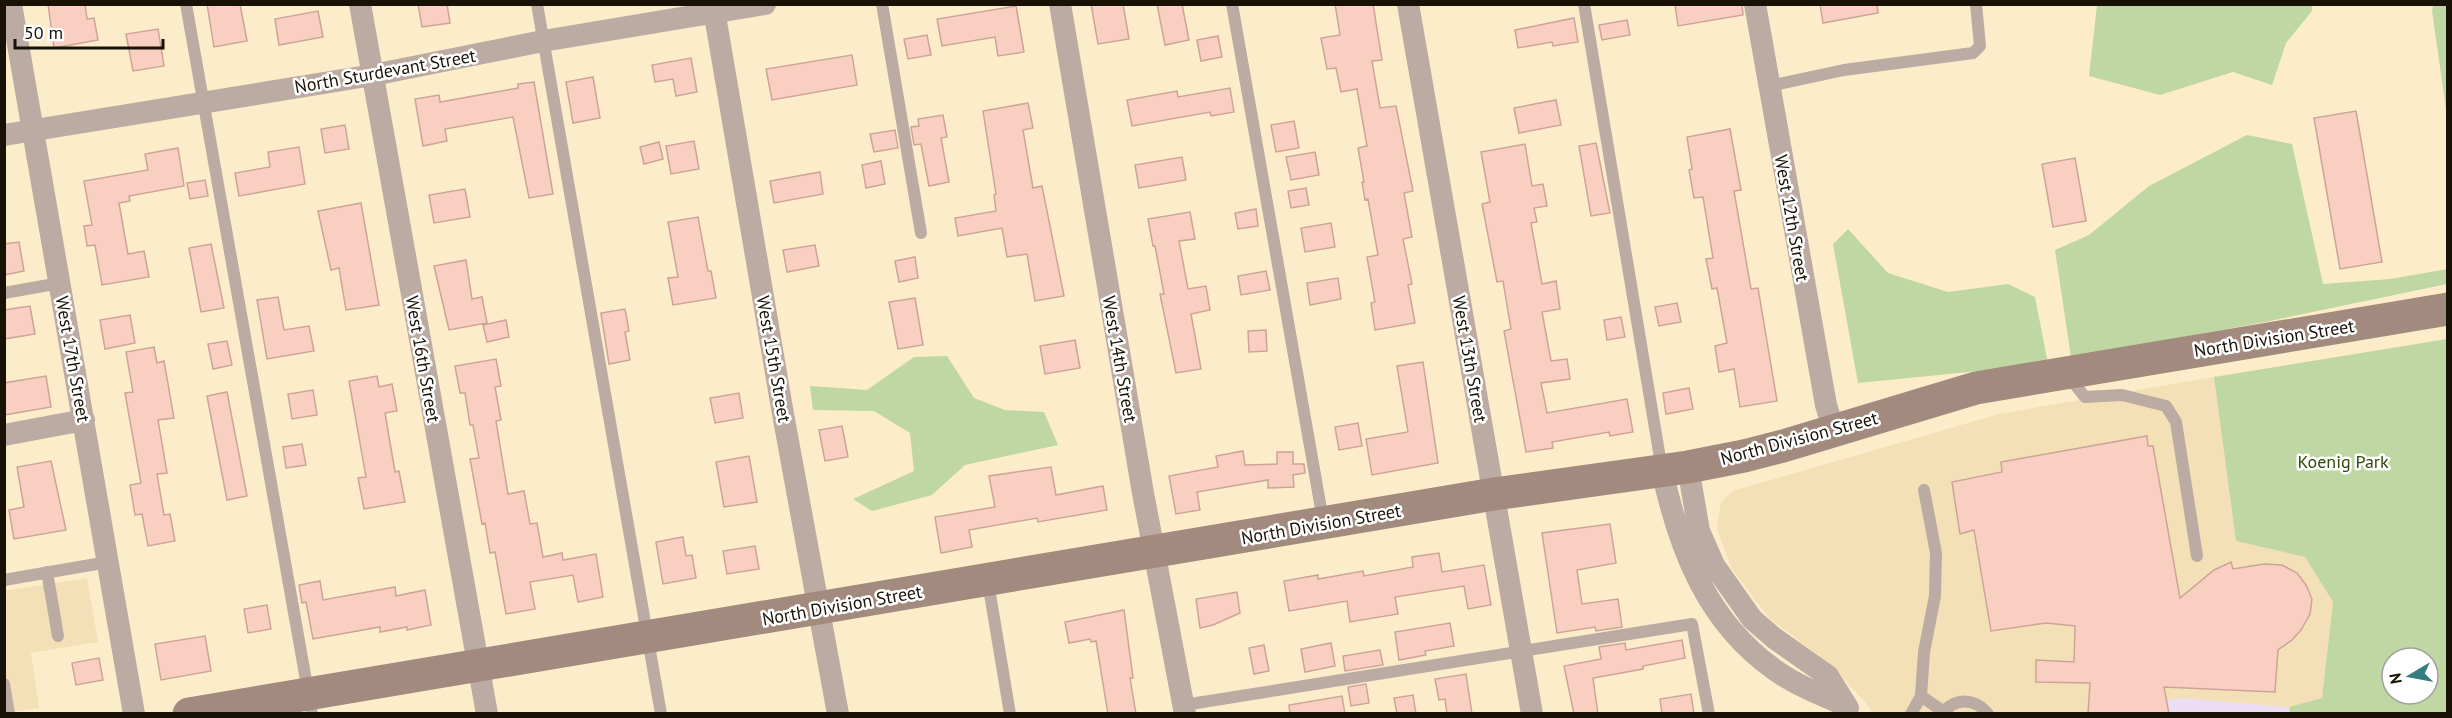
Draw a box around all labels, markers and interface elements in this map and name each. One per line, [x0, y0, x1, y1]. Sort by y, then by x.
scale bar [15, 12, 164, 50]
text: 50 m [24, 21, 63, 44]
street label: North Sturdevant Street [293, 44, 477, 98]
street label: West 12th Street [1770, 153, 1814, 283]
street label: West 17th Street [51, 294, 95, 424]
street label: West 16th Street [401, 294, 445, 424]
street label: West 15th Street [752, 294, 796, 424]
street label: West 14th Street [1098, 294, 1142, 424]
street label: West 13th Street [1448, 294, 1492, 424]
street label: North Division Street [2192, 314, 2356, 362]
street label: North Division Street [1718, 406, 1880, 470]
park label: Koenig Park [2297, 450, 2389, 473]
street label: North Division Street [1239, 499, 1403, 549]
street label: North Division Street [760, 580, 924, 630]
north arrow [2380, 646, 2440, 706]
text: N [2384, 672, 2406, 686]

